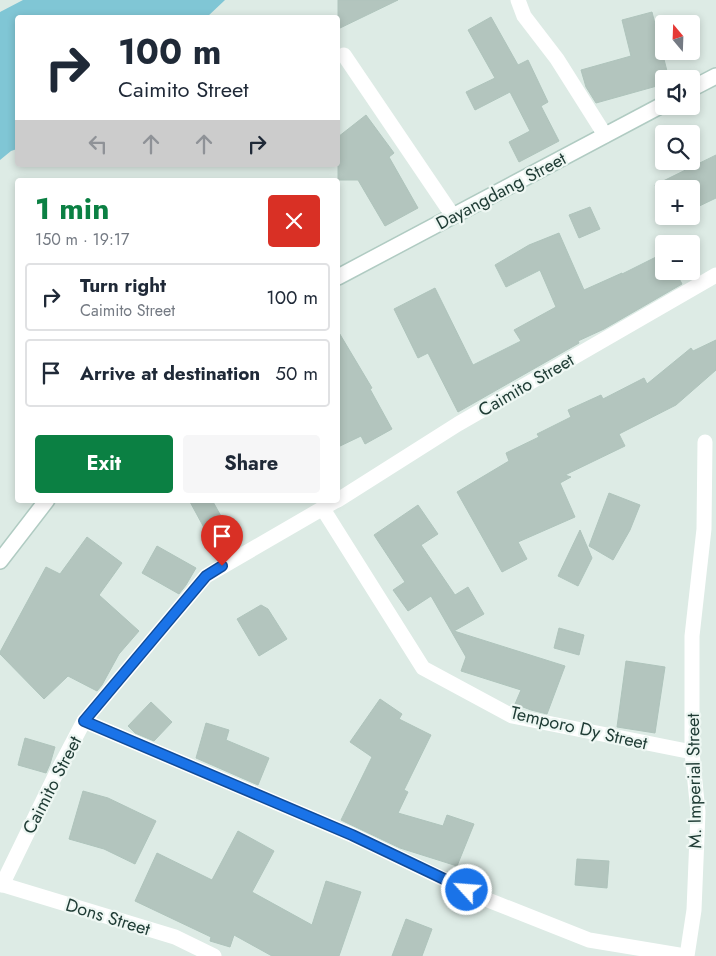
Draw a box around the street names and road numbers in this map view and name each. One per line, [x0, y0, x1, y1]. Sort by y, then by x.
street label: Dayangdang Street [431, 145, 571, 236]
street label: Caimito Street [473, 347, 579, 423]
street label: Temporo Dy Street [508, 700, 651, 757]
street label: M. Imperial Street [680, 712, 708, 849]
street label: Caimito Street [16, 731, 88, 839]
street label: Dons Street [63, 892, 154, 942]

